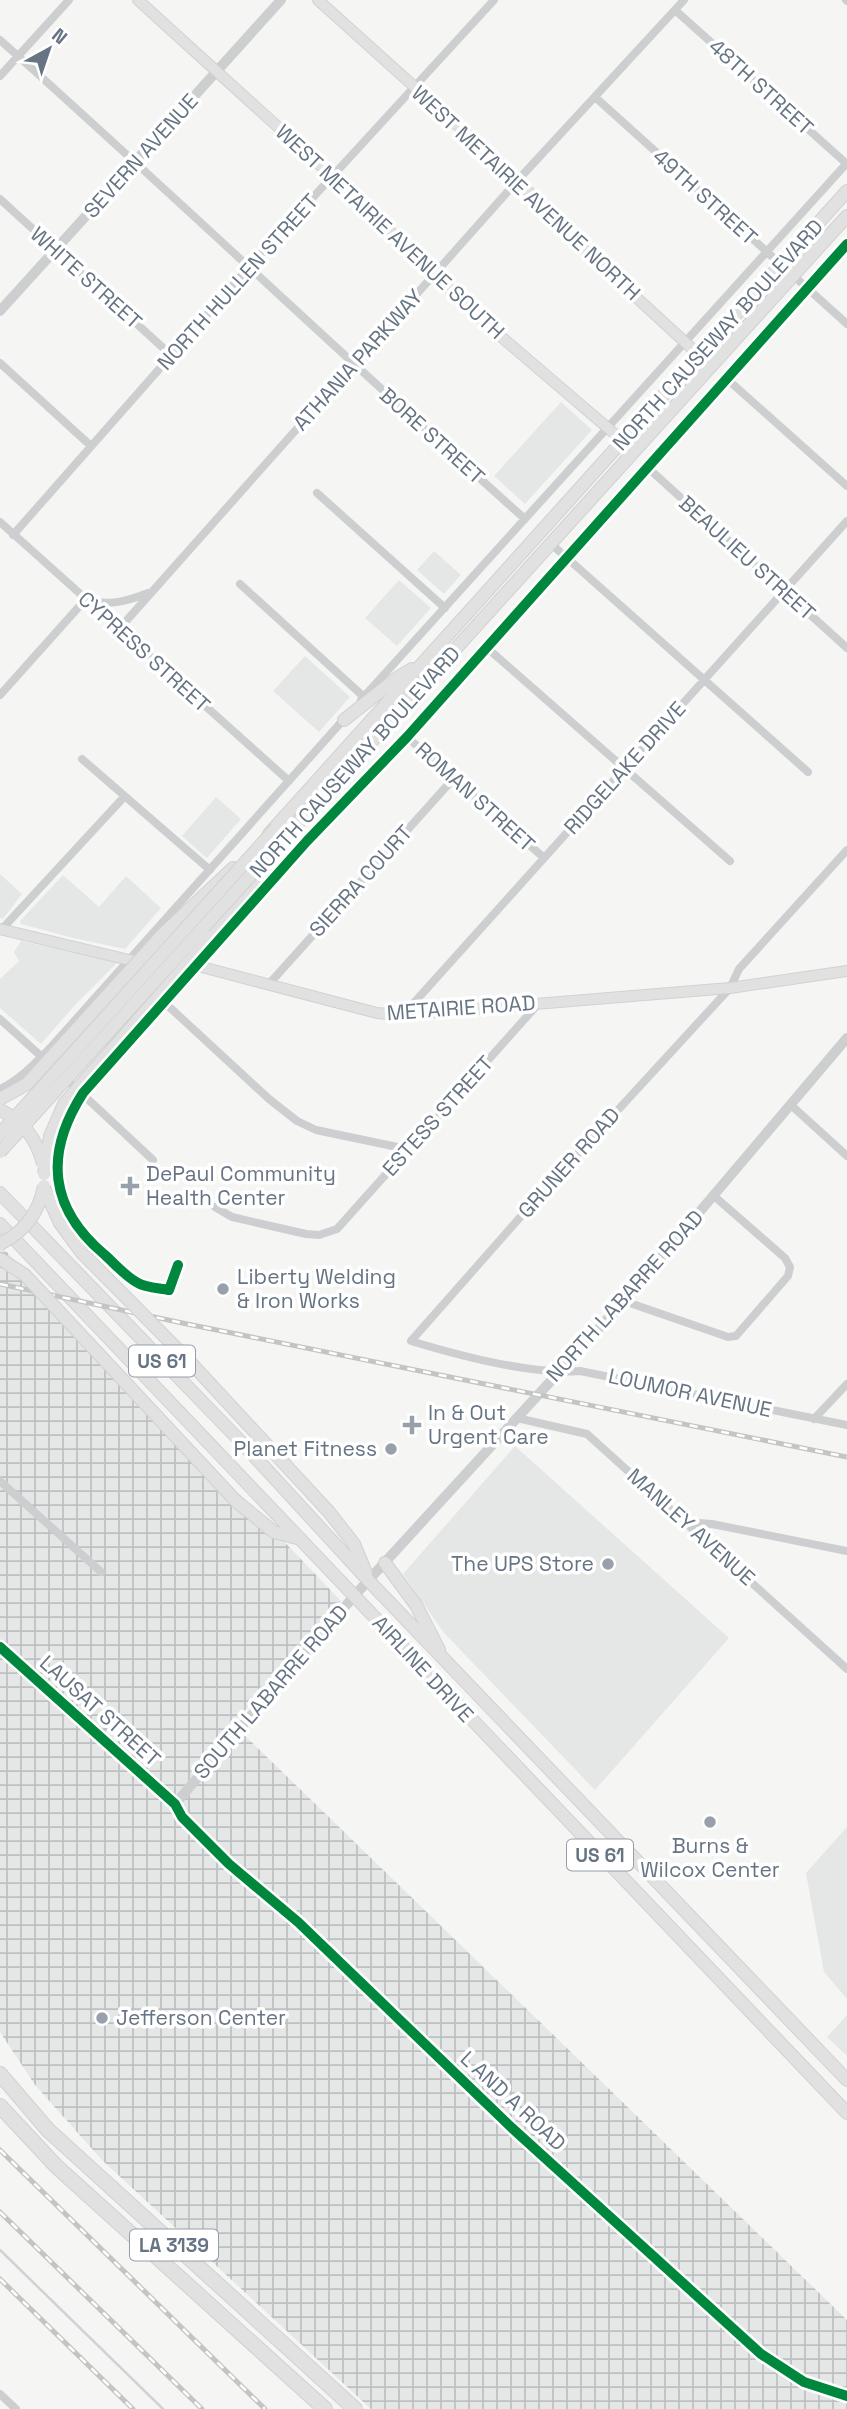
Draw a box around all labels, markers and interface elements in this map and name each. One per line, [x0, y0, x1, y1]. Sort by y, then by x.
north arrow [14, 14, 84, 84]
text: N [47, 23, 73, 50]
street label: 48TH STREET [703, 33, 819, 141]
street label: WEST METAIRIE AVENUE NORTH [406, 79, 646, 306]
street label: SEVERN AVENUE [78, 88, 204, 224]
street label: WEST METAIRIE AVENUE SOUTH [270, 118, 510, 345]
street label: 49TH STREET [648, 143, 763, 251]
street label: NORTH HULLEN STREET [151, 188, 324, 376]
street label: NORTH CAUSEWAY BOULEVARD [606, 213, 829, 456]
street label: WHITE STREET [25, 221, 148, 335]
street label: ATHANIA PARKWAY [287, 283, 428, 436]
street label: BORE STREET [374, 381, 491, 490]
street label: BEAULIEU STREET [674, 489, 821, 626]
street label: CYPRESS STREET [73, 585, 216, 718]
street label: NORTH CAUSEWAY BOULEVARD [243, 640, 466, 883]
street label: RIDGELAKE DRIVE [558, 696, 691, 840]
street label: ROMAN STREET [410, 736, 541, 857]
street label: SIERRA COURT [303, 819, 418, 942]
street label: METAIRIE ROAD [386, 989, 536, 1026]
street label: ESTESS STREET [376, 1050, 499, 1182]
street label: GRUNER ROAD [512, 1102, 625, 1224]
place label: DePaul Community Health Center [146, 1160, 336, 1211]
marker: DePaul Community Health Center [120, 1176, 140, 1196]
street label: NORTH LABARRE ROAD [540, 1204, 709, 1387]
place label: Liberty Welding & Iron Works [237, 1263, 396, 1314]
marker: Liberty Welding & Iron Works [215, 1281, 231, 1297]
road number: US 61 [129, 1345, 195, 1376]
street label: LOUMOR AVENUE [606, 1362, 774, 1423]
place label: In & Out Urgent Care [428, 1399, 549, 1450]
marker: In & Out Urgent Care [402, 1415, 422, 1435]
place label: Planet Fitness [234, 1435, 377, 1462]
marker: Planet Fitness [383, 1441, 399, 1457]
street label: MANLEY AVENUE [622, 1462, 761, 1591]
place label: The UPS Store [451, 1550, 594, 1577]
marker: The UPS Store [600, 1556, 616, 1572]
street label: SOUTH LABARRE ROAD [188, 1599, 354, 1784]
street label: AIRLINE DRIVE [367, 1610, 480, 1728]
street label: LAUSAT STREET [34, 1649, 167, 1772]
marker: Burns & Wilcox Center [702, 1814, 718, 1830]
place label: Burns & Wilcox Center [640, 1832, 780, 1883]
road number: US 61 [567, 1840, 633, 1870]
place label: Jefferson Center [116, 2004, 286, 2031]
marker: Jefferson Center [94, 2010, 110, 2026]
street label: L AND A ROAD [455, 2045, 572, 2156]
road number: LA 3139 [130, 2230, 218, 2260]

